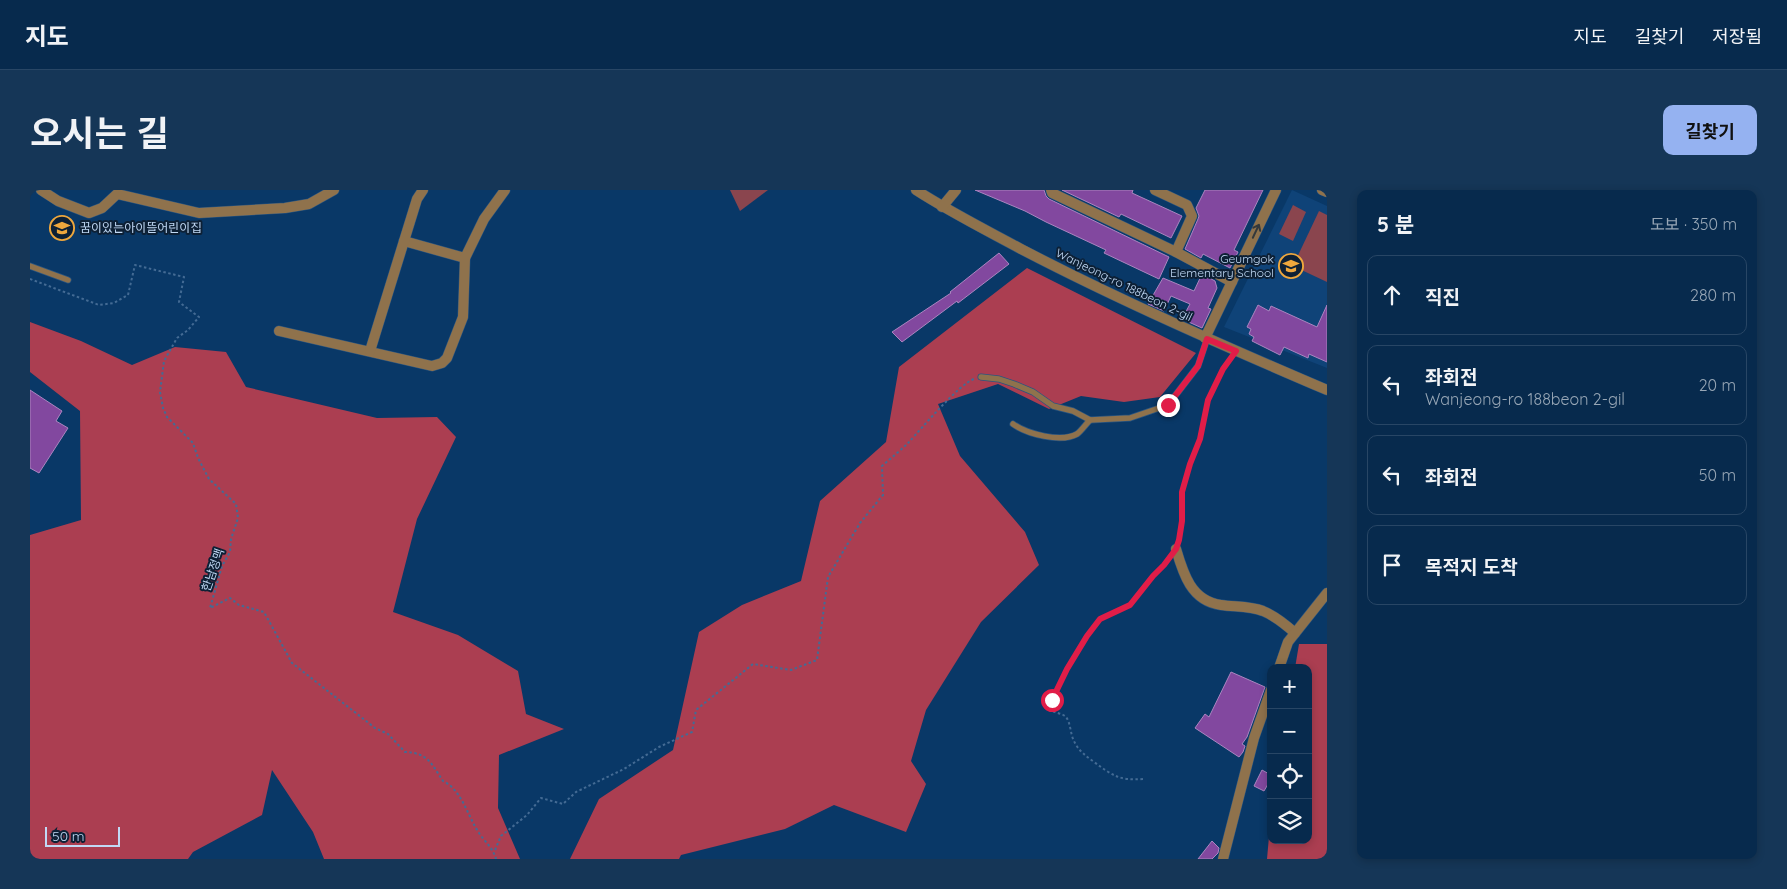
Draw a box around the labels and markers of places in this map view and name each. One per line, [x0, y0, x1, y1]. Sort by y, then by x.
school or university icon: 꿈이있는아이뜰어린이집 [49, 215, 75, 241]
place label: 꿈이있는아이뜰어린이집 [80, 220, 201, 235]
place label: Geumgok Elementary School [1170, 251, 1274, 280]
school or university icon: Geumgok Elementary School [1278, 253, 1304, 279]

